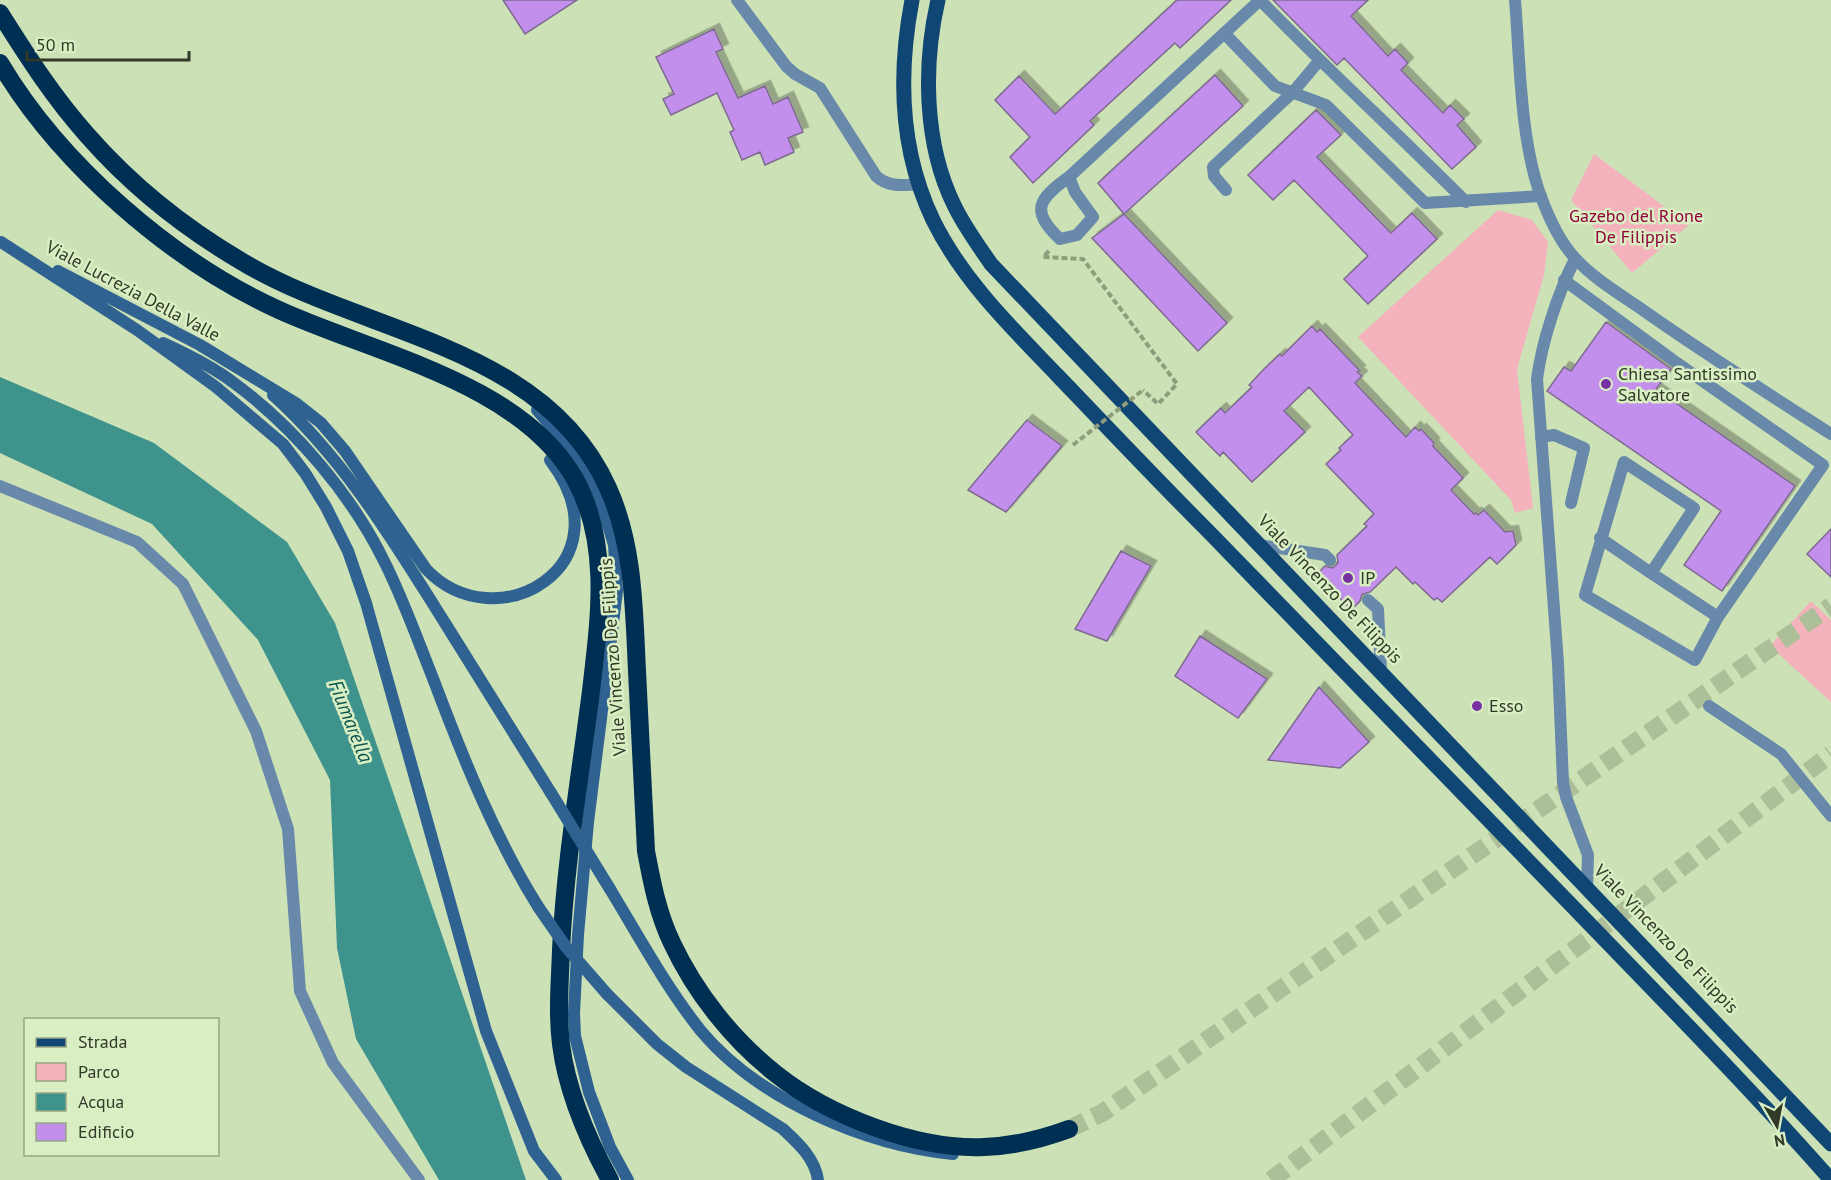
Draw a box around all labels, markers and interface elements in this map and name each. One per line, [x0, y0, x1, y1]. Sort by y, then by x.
scale bar [27, 24, 189, 62]
text: 50 m [36, 33, 75, 56]
park label: Gazebo del Rione De Filippis [1569, 204, 1703, 248]
street label: Viale Lucrezia Della Valle [41, 234, 224, 346]
place label: Chiesa Santissimo Salvatore [1618, 362, 1757, 406]
marker: Chiesa Santissimo Salvatore [1599, 377, 1613, 391]
street label: Viale Vincenzo De Filippis [1253, 509, 1407, 668]
street label: Viale Vincenzo De Filippis [594, 557, 631, 758]
place label: IP [1360, 566, 1375, 589]
marker: IP [1341, 571, 1355, 585]
water label: Fiumarella [323, 676, 379, 766]
place label: Esso [1489, 694, 1523, 717]
marker: Esso [1470, 699, 1484, 713]
street label: Viale Vincenzo De Filippis [1589, 859, 1743, 1018]
legend [24, 1018, 219, 1156]
text: Strada [78, 1030, 127, 1053]
text: Parco [78, 1060, 120, 1083]
text: Acqua [78, 1090, 124, 1113]
north arrow [1747, 1096, 1807, 1156]
text: Edificio [78, 1120, 134, 1143]
text: N [1773, 1130, 1787, 1152]

